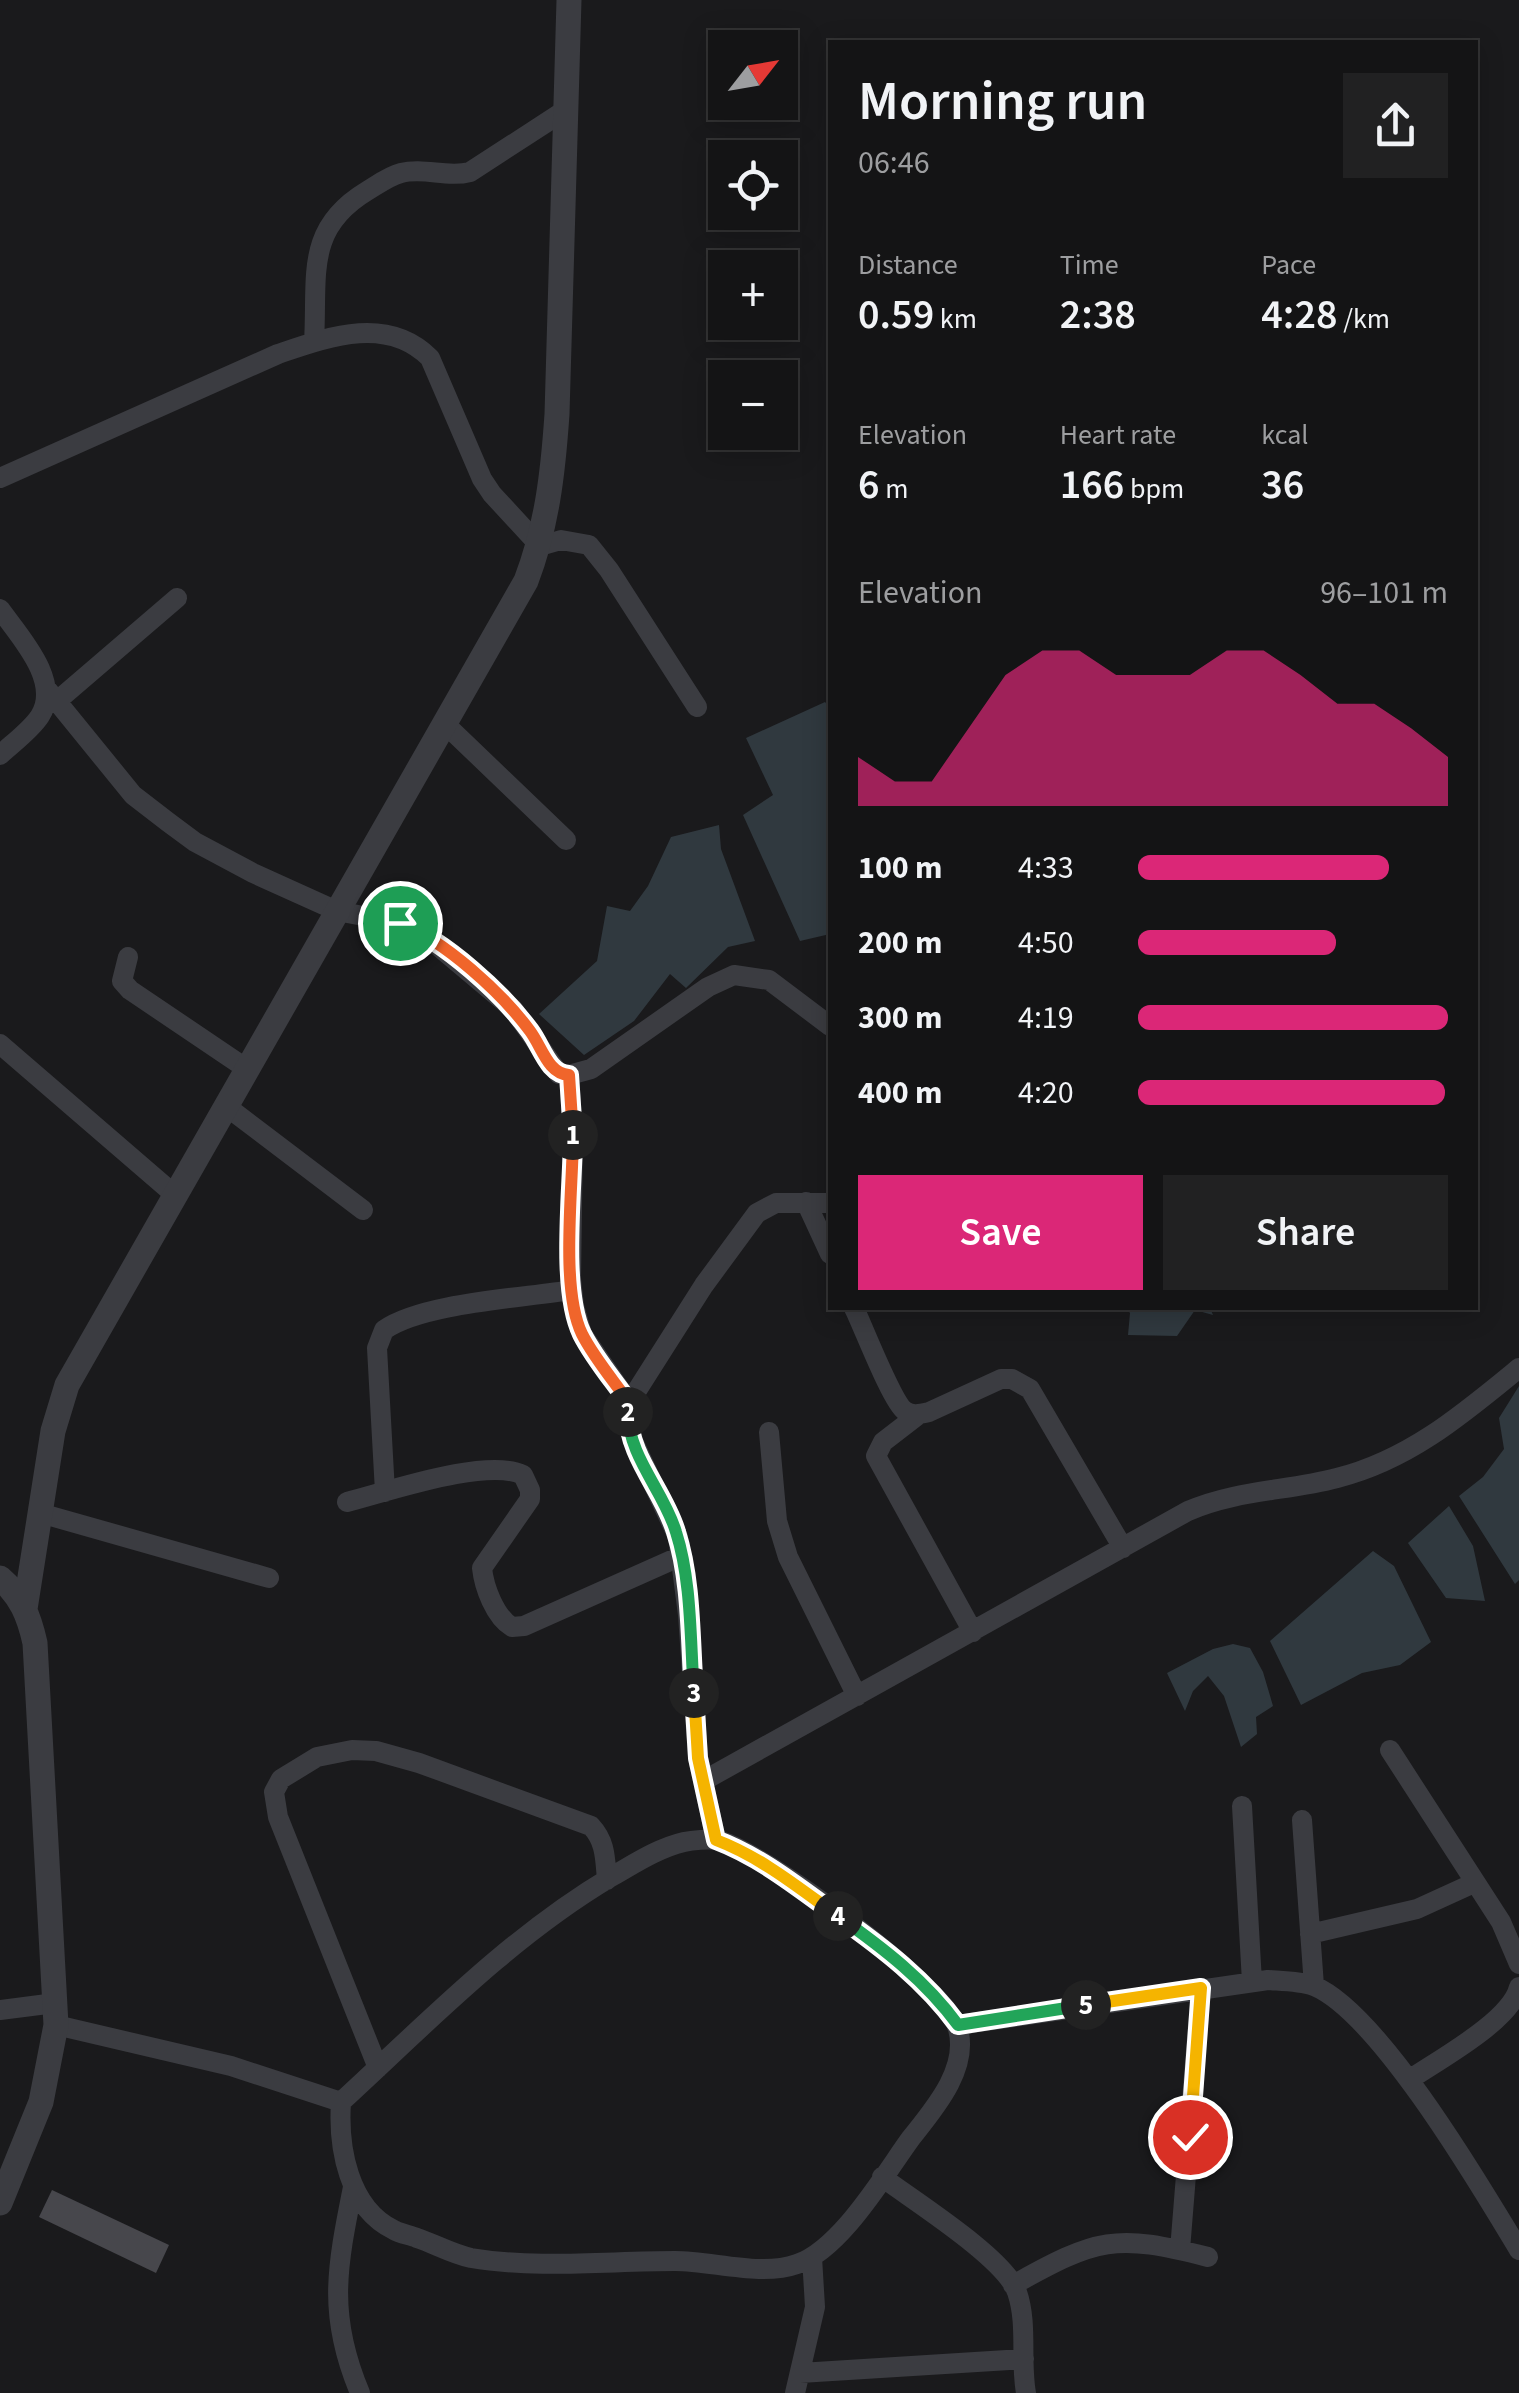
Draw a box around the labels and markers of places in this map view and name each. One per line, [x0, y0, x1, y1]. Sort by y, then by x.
pin [358, 881, 443, 966]
pin: 1 [548, 1110, 598, 1160]
pin: 2 [603, 1387, 653, 1437]
pin: 3 [669, 1668, 719, 1718]
pin: 4 [813, 1891, 863, 1941]
pin: 5 [1061, 1980, 1111, 2030]
pin [1148, 2095, 1233, 2180]

